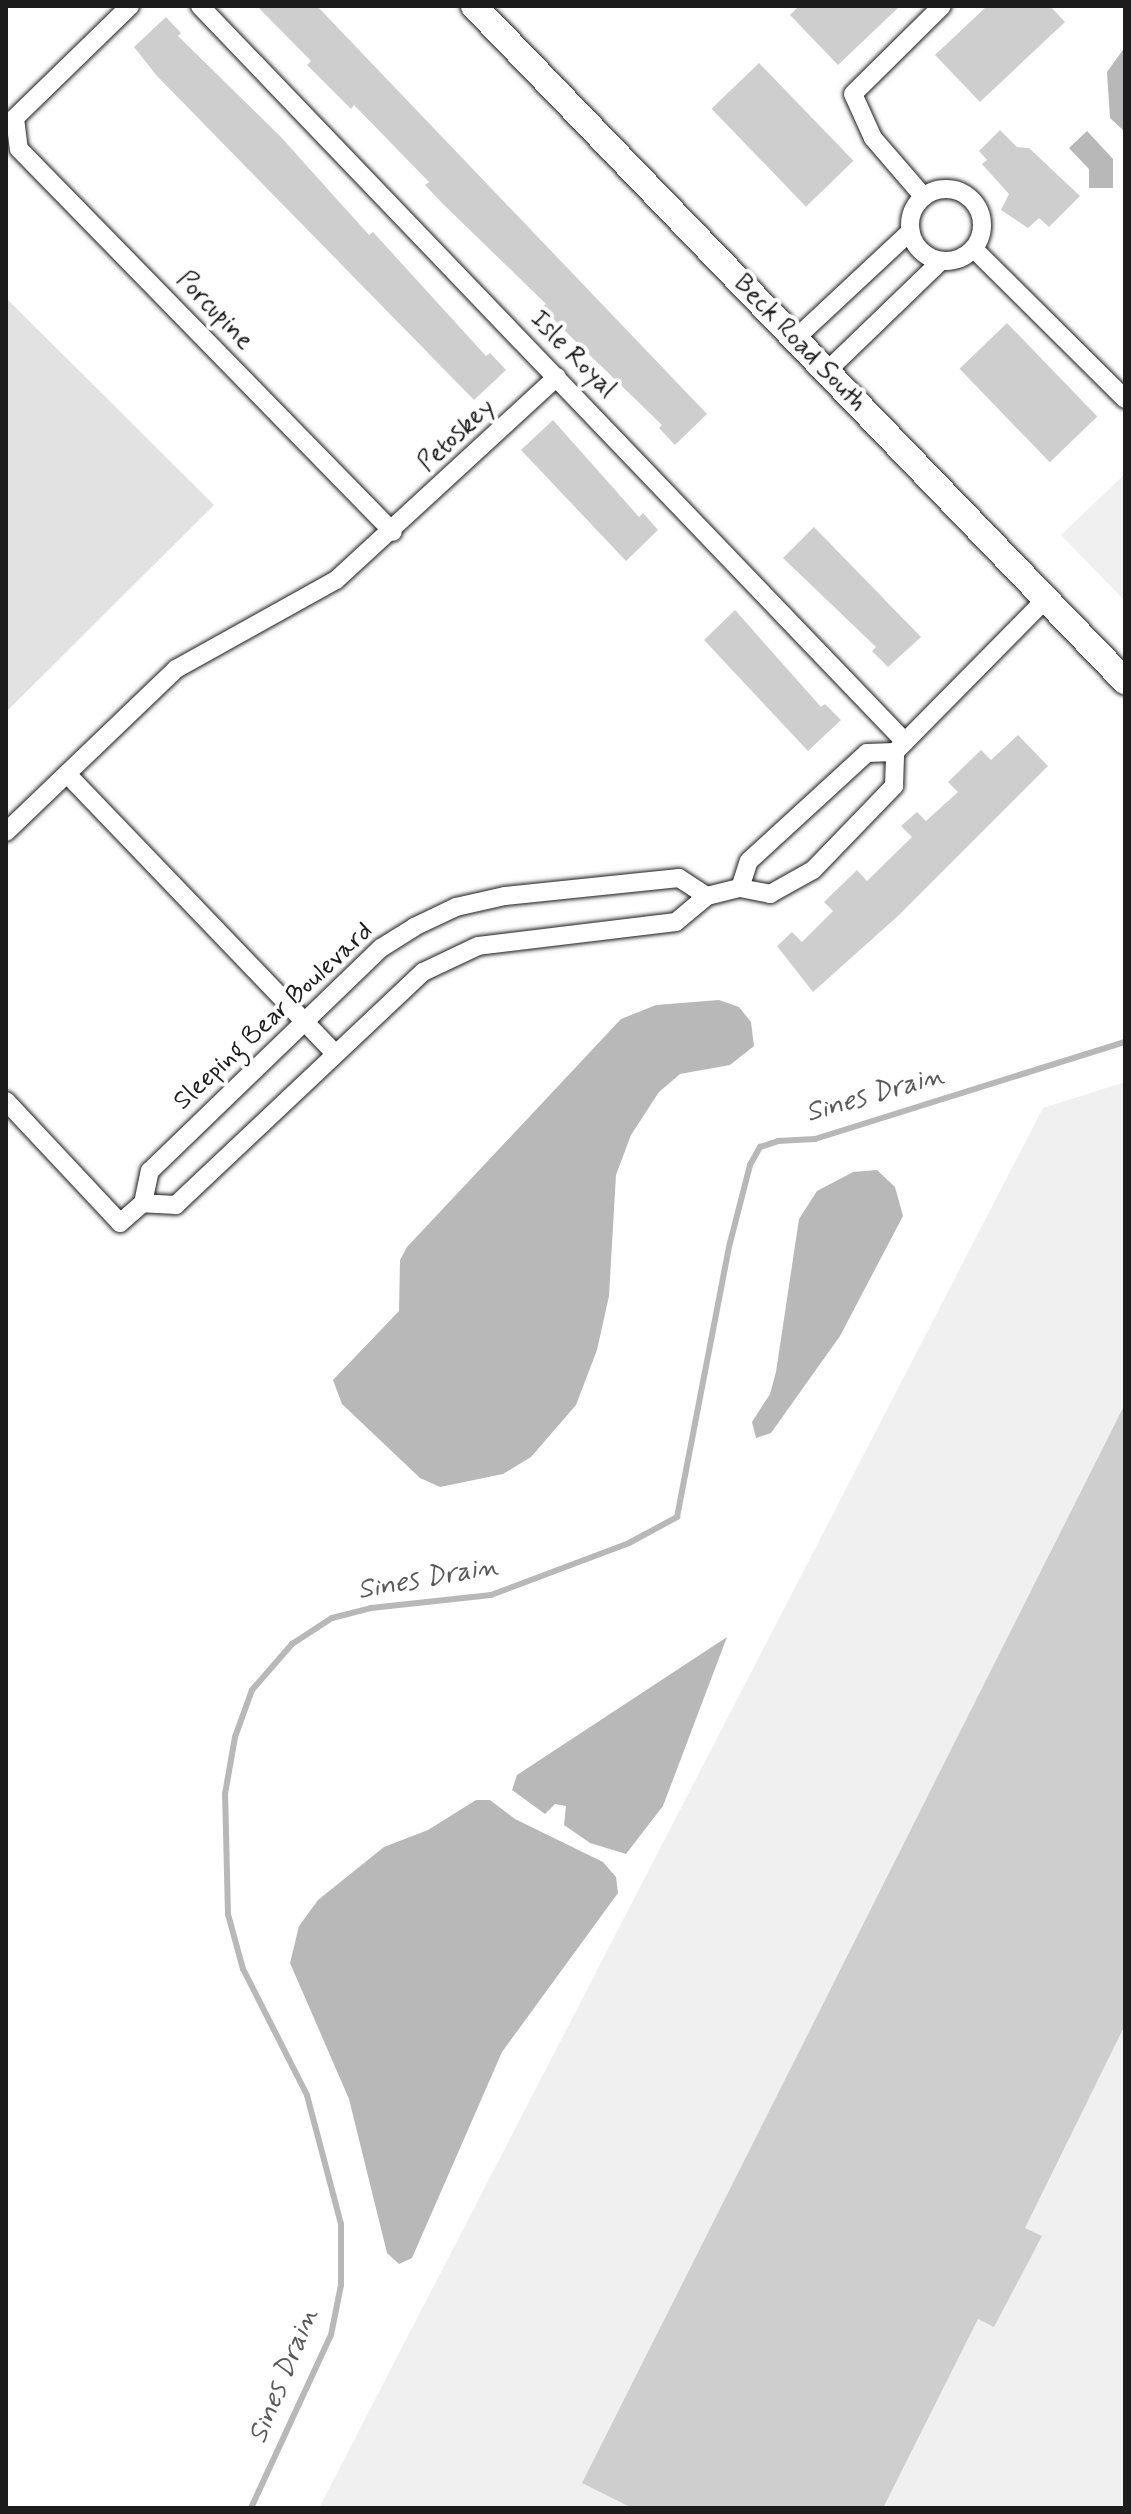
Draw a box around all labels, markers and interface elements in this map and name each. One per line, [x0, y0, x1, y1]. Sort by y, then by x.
street label: Porcupine [169, 265, 259, 357]
street label: Beck Road South [726, 270, 872, 418]
street label: Isle Royal [523, 305, 621, 405]
street label: Petoskey [412, 393, 502, 479]
street label: Sleeping Bear Boulevard [169, 918, 379, 1116]
water label: Sines Drain [802, 1059, 948, 1131]
water label: Sines Drain [355, 1550, 501, 1608]
water label: Sines Drain [242, 2304, 326, 2448]

